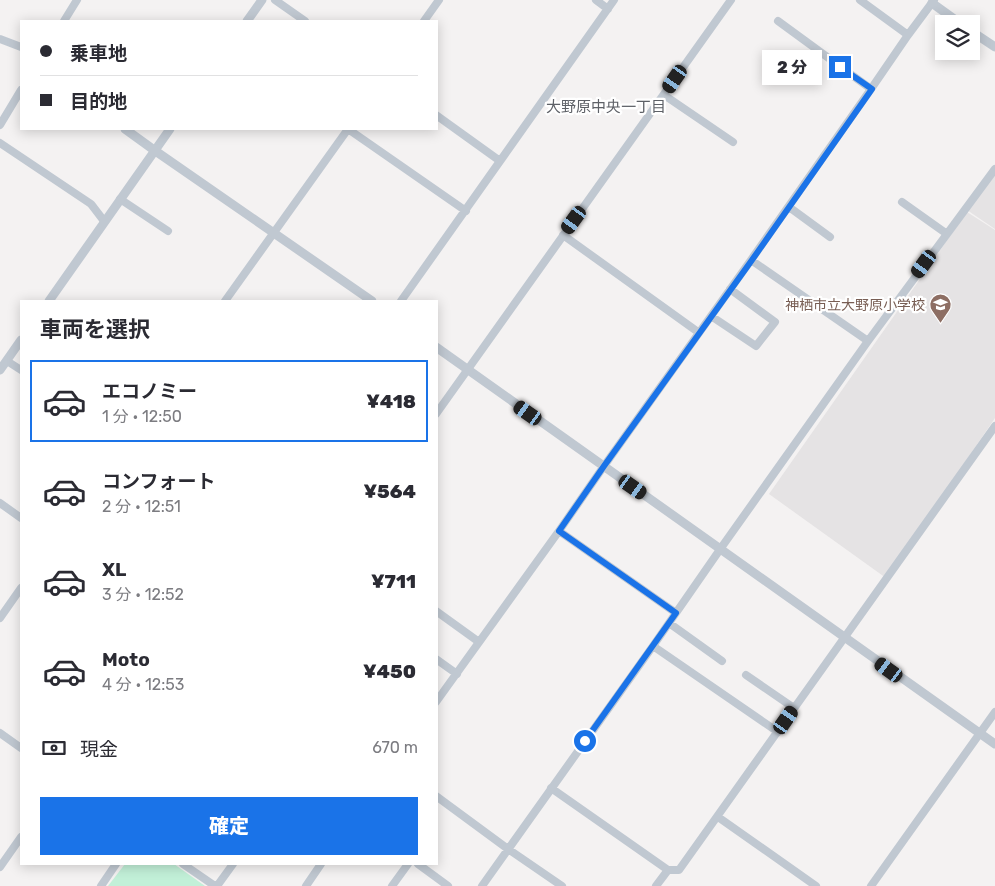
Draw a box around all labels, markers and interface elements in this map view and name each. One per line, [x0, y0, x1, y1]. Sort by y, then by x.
map controls [935, 15, 980, 60]
button: layers [935, 15, 980, 60]
text: 乗車地 [70, 42, 127, 65]
callout: 2 分 [762, 50, 822, 84]
route end [829, 56, 851, 78]
text: 2 分 [777, 58, 807, 77]
car [660, 62, 689, 96]
text: 目的地 [70, 90, 127, 113]
district label: 大野原中央一丁目 [546, 98, 666, 116]
car [559, 203, 588, 237]
car [909, 247, 938, 281]
school or university icon: 神栖市立大野原小学校 [929, 293, 953, 324]
place label: 神栖市立大野原小学校 [785, 297, 925, 314]
text: 車両を選択 [40, 316, 150, 343]
icon: car [42, 379, 87, 424]
text: エコノミー [102, 380, 197, 403]
text: ¥418 [366, 390, 416, 413]
car [511, 398, 544, 428]
text: 1 分 · 12:50 [102, 407, 182, 426]
icon: car [42, 469, 87, 514]
text: コンフォート [102, 470, 215, 493]
car [616, 472, 649, 502]
text: ¥564 [363, 480, 416, 503]
text: 2 分 · 12:51 [102, 497, 181, 516]
text: XL [102, 558, 126, 581]
icon: car [42, 559, 87, 604]
text: ¥711 [371, 570, 416, 593]
text: 3 分 · 12:52 [102, 585, 184, 604]
text: Moto [102, 648, 150, 671]
icon: car [42, 649, 87, 694]
car [872, 655, 905, 685]
text: ¥450 [363, 660, 416, 683]
text: 4 分 · 12:53 [102, 675, 184, 694]
car [771, 703, 800, 737]
route start [574, 730, 596, 752]
icon: cash [40, 734, 68, 762]
text: 現金 [80, 738, 118, 761]
text: 670 m [372, 738, 418, 757]
button: 確定 [40, 797, 418, 855]

